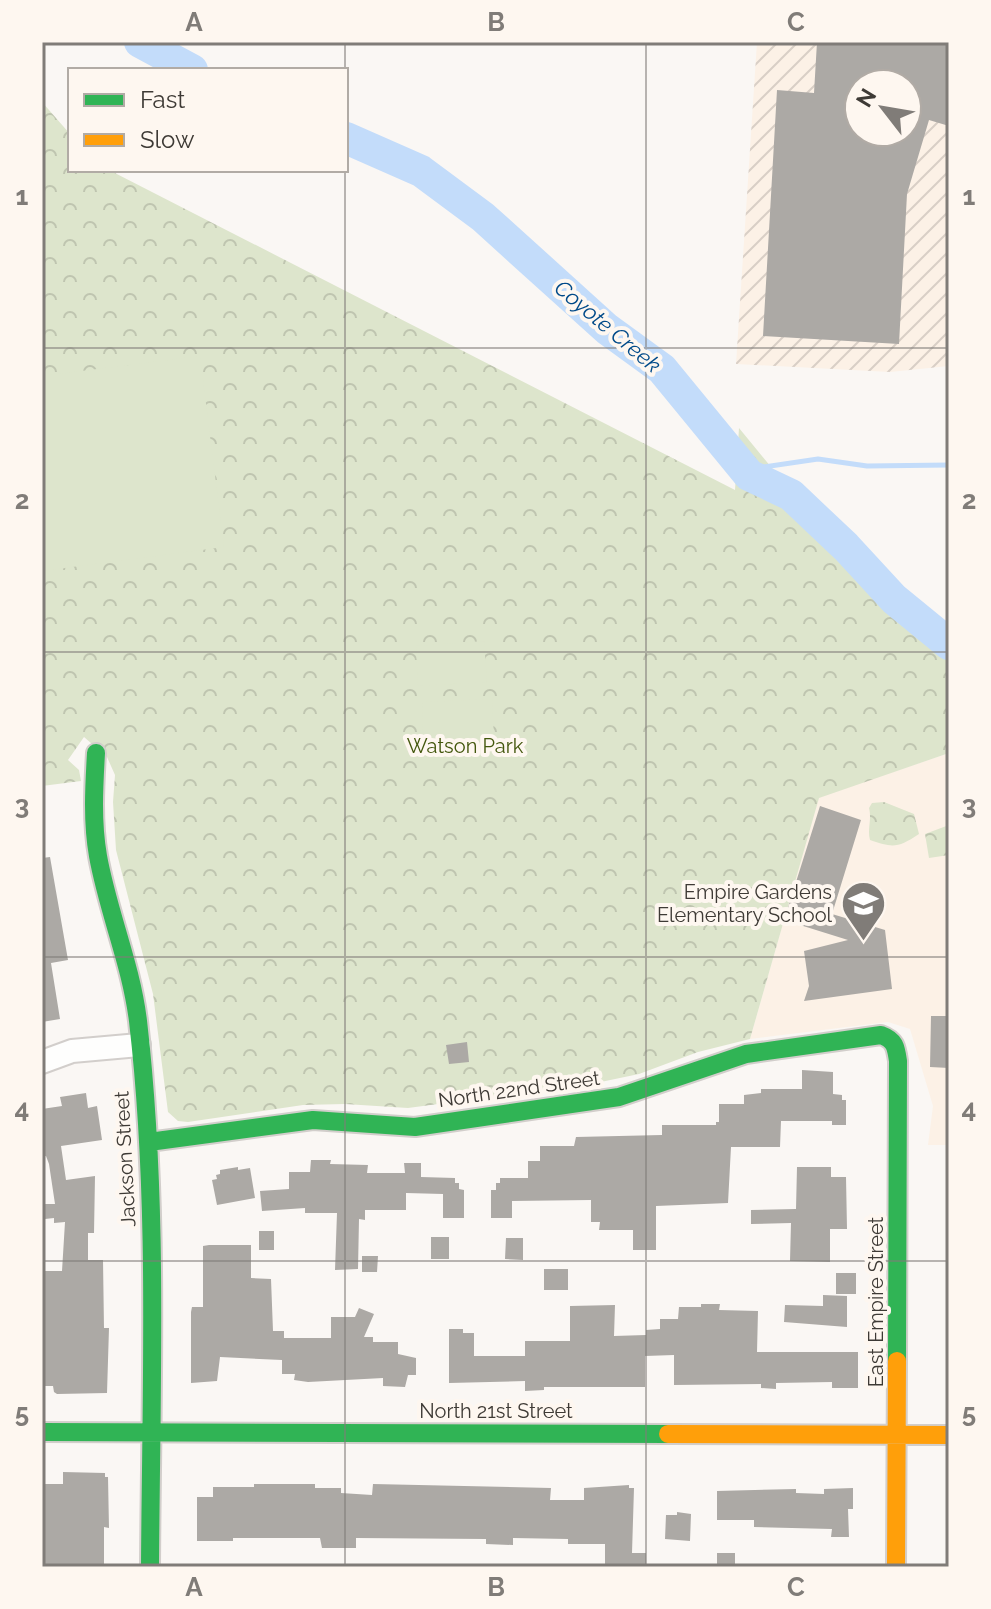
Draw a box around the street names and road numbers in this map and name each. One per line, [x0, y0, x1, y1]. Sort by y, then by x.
street label: North 22nd Street [437, 1066, 602, 1112]
street label: Jackson Street [109, 1090, 141, 1227]
street label: East Empire Street [864, 1216, 888, 1387]
street label: North 21st Street [419, 1399, 573, 1423]

